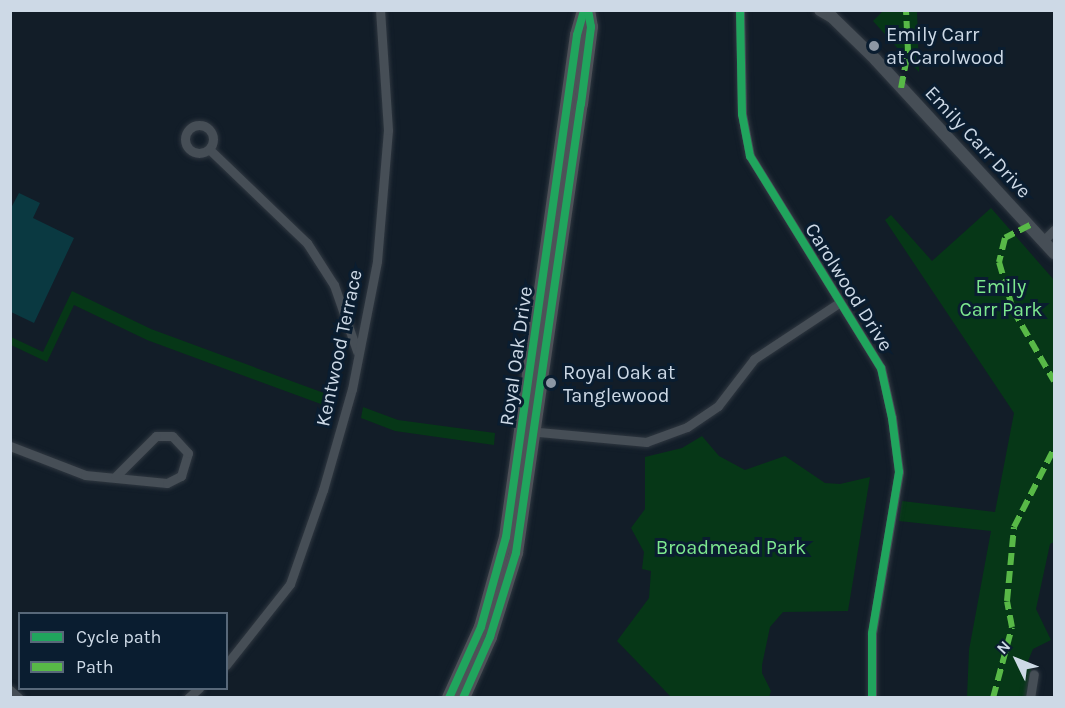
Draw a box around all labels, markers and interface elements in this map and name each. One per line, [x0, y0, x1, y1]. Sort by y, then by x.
place label: Emily Carr at Carolwood [886, 22, 1005, 69]
marker: Emily Carr at Carolwood [867, 39, 881, 53]
street label: Emily Carr Drive [920, 81, 1036, 203]
street label: Carolwood Drive [800, 218, 898, 356]
street label: Kentwood Terrace [311, 267, 367, 429]
park label: Emily Carr Park [959, 275, 1043, 322]
street label: Royal Oak Drive [494, 285, 538, 427]
place label: Royal Oak at Tanglewood [563, 360, 675, 407]
marker: Royal Oak at Tanglewood [544, 376, 558, 390]
park label: Broadmead Park [656, 535, 806, 559]
legend [18, 612, 228, 690]
text: Cycle path [76, 626, 161, 648]
north arrow [987, 630, 1047, 690]
text: N [993, 637, 1014, 658]
text: Path [76, 656, 114, 678]

